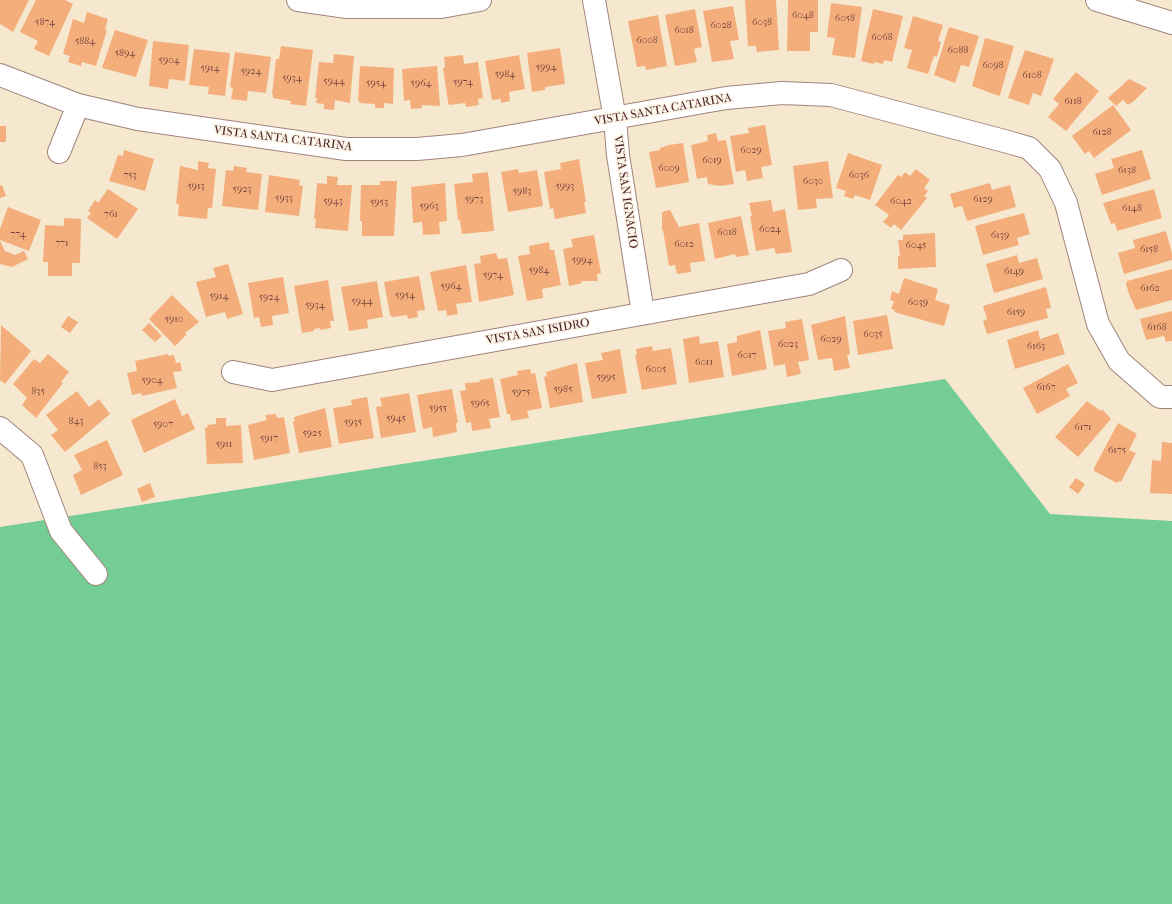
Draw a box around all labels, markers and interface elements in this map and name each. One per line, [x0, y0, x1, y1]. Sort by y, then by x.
house number: 6048 [792, 10, 814, 22]
house number: 6058 [835, 13, 855, 25]
house number: 5874 [35, 17, 55, 29]
house number: 6038 [752, 17, 772, 29]
house number: 6028 [710, 20, 732, 32]
house number: 6018 [674, 25, 694, 37]
house number: 6068 [871, 32, 893, 44]
house number: 6008 [636, 35, 658, 47]
house number: 5884 [75, 36, 95, 48]
house number: 6088 [948, 45, 968, 57]
house number: 5894 [115, 48, 135, 60]
house number: 5904 [159, 55, 179, 67]
house number: 6098 [982, 60, 1004, 72]
house number: 5994 [536, 62, 556, 74]
house number: 5914 [200, 63, 220, 75]
house number: 5924 [241, 66, 261, 78]
house number: 5984 [495, 69, 515, 81]
house number: 6108 [1022, 70, 1042, 82]
house number: 5934 [282, 73, 302, 85]
house number: 5944 [323, 76, 345, 88]
house number: 5974 [453, 77, 473, 89]
house number: 5954 [366, 78, 386, 90]
house number: 5964 [411, 78, 431, 90]
street label: VISTA SANTA CATARINA [593, 91, 733, 129]
house number: 6118 [1064, 96, 1082, 108]
street label: VISTA SANTA CATARINA [213, 123, 353, 155]
house number: 6128 [1092, 127, 1112, 139]
street label: VISTA SAN IGNACIO [610, 135, 640, 249]
house number: 6029 [740, 145, 762, 157]
house number: 6019 [702, 155, 722, 167]
house number: 6009 [658, 163, 680, 175]
house number: 6138 [1118, 165, 1136, 177]
house number: 753 [123, 170, 137, 182]
house number: 6036 [849, 170, 869, 182]
house number: 6030 [803, 176, 823, 188]
house number: 5913 [187, 181, 205, 193]
house number: 5993 [556, 181, 574, 193]
house number: 5923 [233, 184, 251, 196]
house number: 5983 [513, 186, 531, 198]
house number: 5933 [275, 193, 293, 205]
house number: 5973 [465, 194, 483, 206]
house number: 6129 [973, 194, 993, 206]
house number: 5943 [323, 196, 343, 208]
house number: 6042 [890, 196, 912, 208]
house number: 5953 [370, 197, 388, 209]
house number: 5963 [419, 201, 439, 213]
house number: 6148 [1122, 203, 1142, 215]
house number: 761 [104, 209, 118, 221]
house number: 6024 [759, 224, 781, 236]
house number: 6018 [717, 227, 737, 239]
house number: 774 [10, 229, 26, 241]
house number: 6139 [991, 230, 1009, 242]
house number: 771 [55, 238, 69, 250]
house number: 6012 [674, 239, 694, 251]
house number: 6045 [906, 240, 926, 252]
house number: 6158 [1140, 244, 1158, 256]
house number: 5994 [572, 255, 592, 267]
house number: 5984 [529, 265, 549, 277]
house number: 6149 [1004, 266, 1024, 278]
house number: 5974 [483, 270, 503, 282]
house number: 5964 [441, 281, 461, 293]
house number: 6162 [1140, 283, 1160, 295]
house number: 5954 [395, 290, 415, 302]
house number: 5914 [209, 291, 229, 303]
house number: 5924 [259, 292, 279, 304]
house number: 5944 [351, 296, 373, 308]
house number: 6039 [908, 297, 928, 309]
house number: 5934 [305, 300, 325, 312]
house number: 6159 [1007, 307, 1025, 319]
house number: 5910 [165, 314, 183, 326]
street label: VISTA SAN ISIDRO [485, 316, 591, 348]
house number: 6168 [1147, 322, 1167, 334]
house number: 6035 [863, 329, 883, 341]
house number: 6029 [820, 334, 842, 346]
house number: 6023 [778, 339, 798, 351]
house number: 6163 [1027, 341, 1045, 353]
house number: 6017 [737, 350, 757, 362]
house number: 6011 [695, 357, 713, 369]
house number: 6005 [646, 364, 666, 376]
house number: 5995 [596, 372, 616, 384]
house number: 5904 [142, 375, 162, 387]
house number: 6167 [1036, 382, 1056, 394]
house number: 5985 [554, 384, 572, 396]
house number: 835 [31, 386, 45, 398]
house number: 5975 [512, 387, 530, 399]
house number: 5965 [470, 398, 490, 410]
house number: 5955 [429, 403, 447, 415]
house number: 5945 [386, 413, 406, 425]
house number: 843 [69, 416, 83, 428]
house number: 5935 [344, 417, 362, 429]
house number: 5907 [153, 419, 173, 431]
house number: 6171 [1074, 422, 1092, 434]
house number: 5925 [302, 428, 322, 440]
house number: 5917 [260, 433, 278, 445]
house number: 5911 [216, 439, 232, 451]
house number: 6175 [1108, 445, 1126, 457]
house number: 853 [93, 461, 107, 473]

